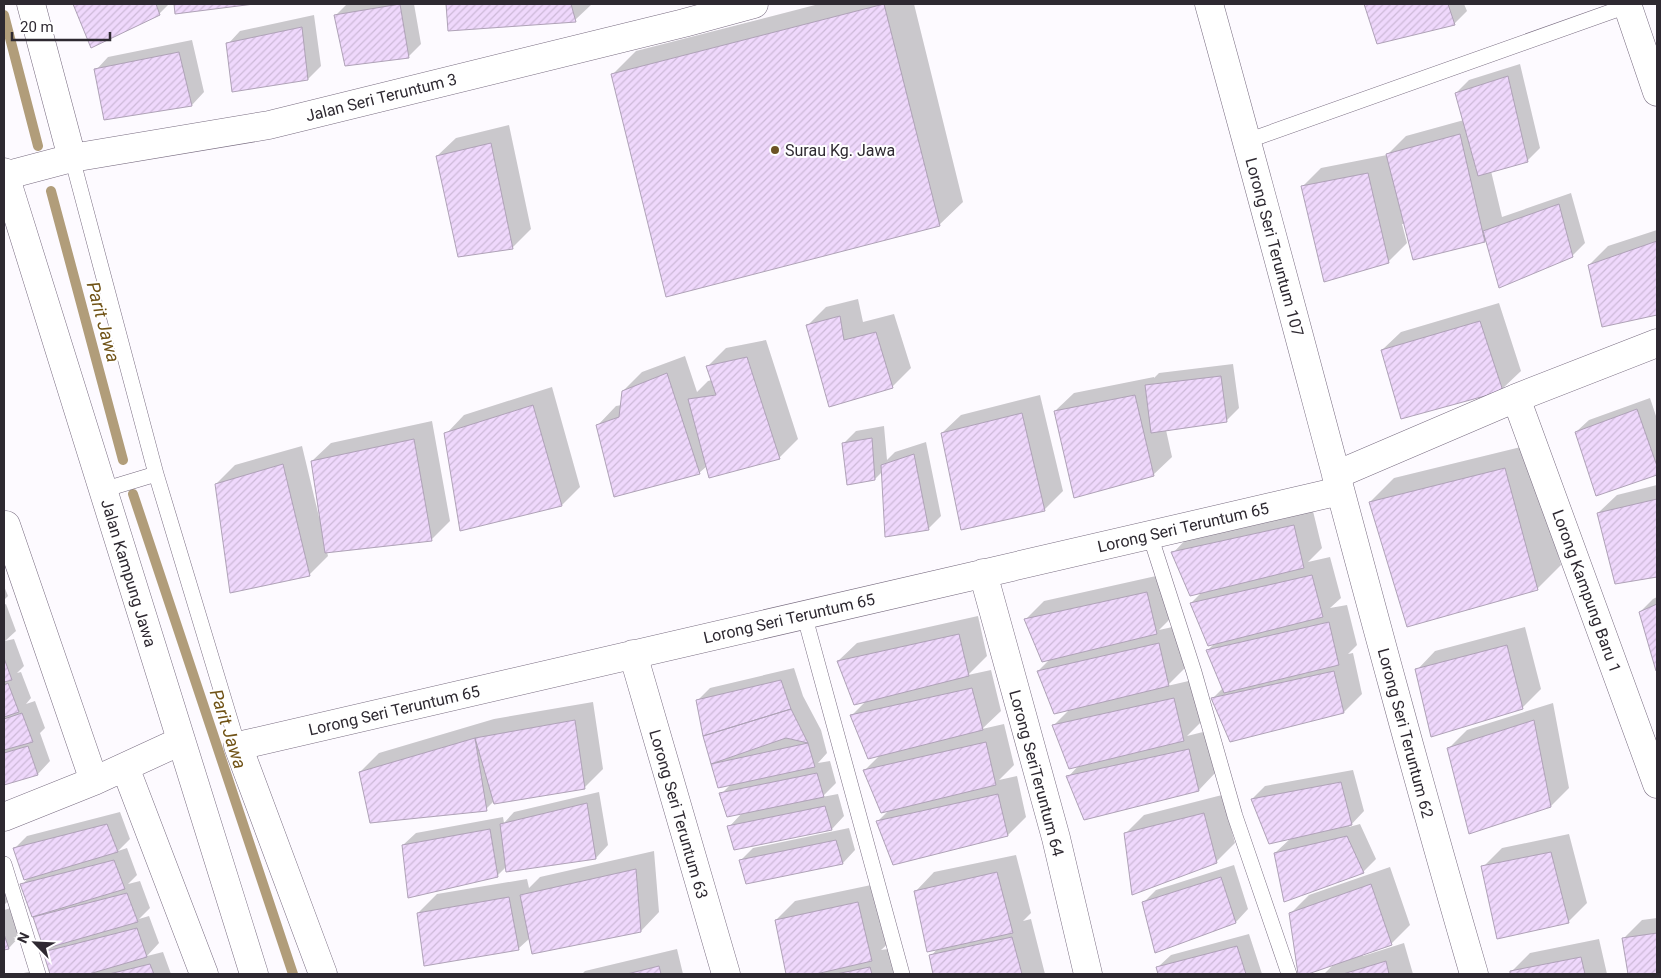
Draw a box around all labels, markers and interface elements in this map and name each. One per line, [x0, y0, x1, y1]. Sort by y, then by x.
scale bar [12, 10, 110, 42]
text: 20 m [20, 18, 54, 36]
street label: Jalan Seri Teruntum 3 [303, 69, 459, 125]
place label: Surau Kg. Jawa [785, 141, 895, 160]
marker: Surau Kg. Jawa [769, 144, 781, 156]
street label: Lorong Seri Teruntum 107 [1241, 156, 1308, 339]
water label: Parit Jawa [83, 279, 124, 364]
street label: Jalan Kampung Jawa [97, 497, 160, 649]
street label: Lorong Seri Teruntum 65 [1096, 499, 1271, 556]
street label: Lorong Kampung Baru 1 [1548, 507, 1625, 675]
street label: Lorong Seri Teruntum 65 [702, 590, 877, 647]
street label: Lorong Seri Teruntum 62 [1374, 646, 1437, 820]
street label: Lorong Seri Teruntum 65 [307, 682, 482, 739]
water label: Parit Jawa [206, 686, 251, 771]
street label: Lorong SeriTeruntum 64 [1005, 688, 1068, 858]
street label: Lorong Seri Teruntum 63 [645, 727, 712, 901]
north arrow [10, 918, 60, 968]
text: N [14, 930, 32, 945]

